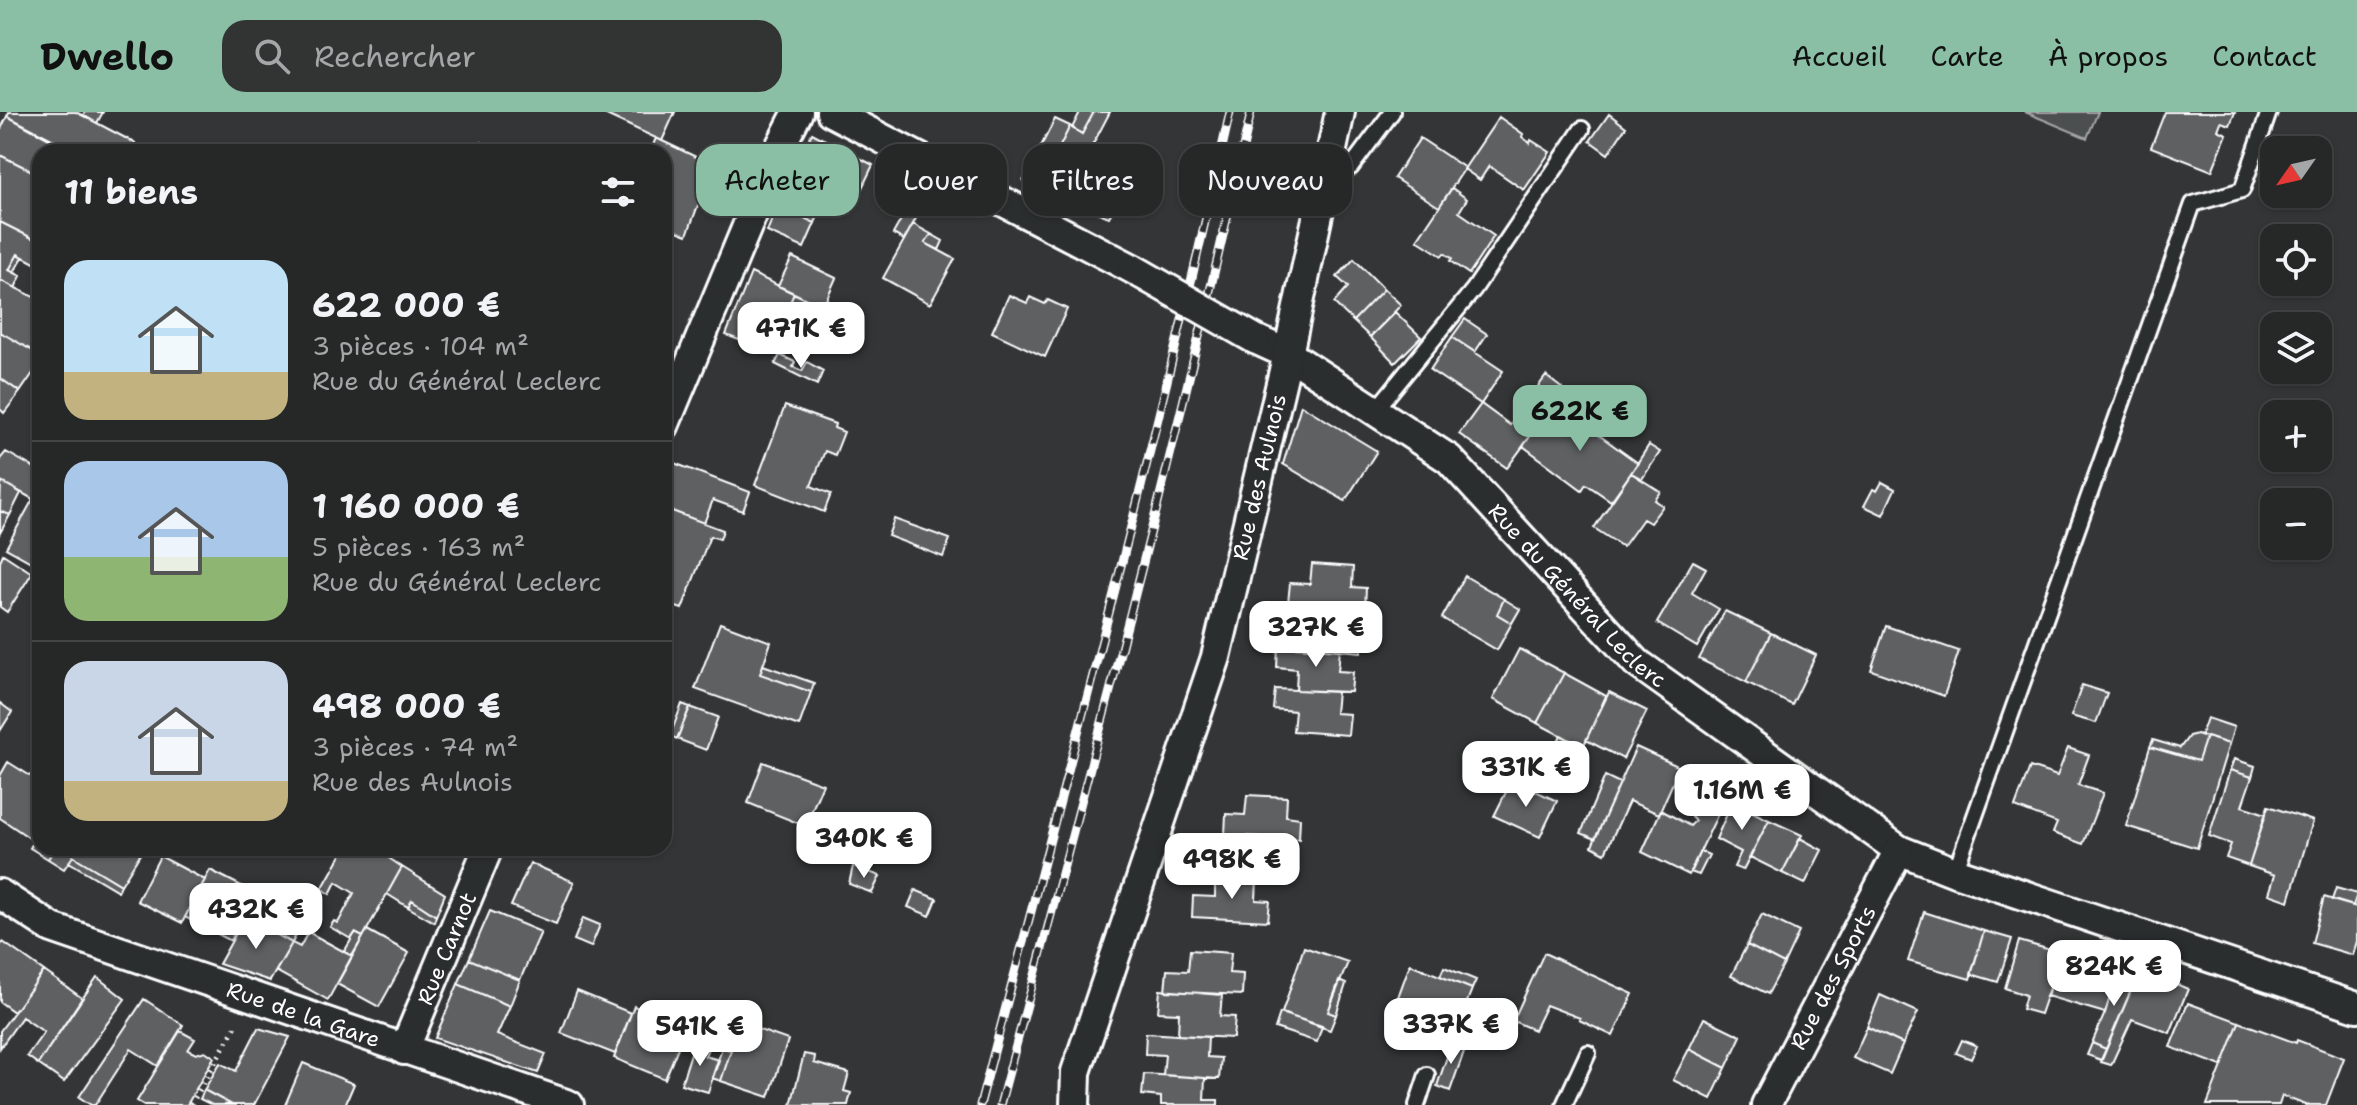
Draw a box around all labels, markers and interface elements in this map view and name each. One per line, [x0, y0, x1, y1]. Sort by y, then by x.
search box [222, 20, 782, 92]
text: Dwello [40, 31, 174, 82]
icon: search [250, 34, 294, 78]
text: Rechercher [314, 36, 476, 77]
text: Accueil [1792, 37, 1886, 75]
text: Carte [1930, 37, 2004, 75]
text: À propos [2048, 37, 2168, 75]
text: Contact [2212, 37, 2317, 75]
north arrow [2260, 136, 2332, 208]
map controls [2260, 136, 2332, 560]
chip: Acheter [696, 144, 859, 216]
chip: Louer [875, 144, 1007, 216]
chip: Filtres [1023, 144, 1163, 216]
chip: Nouveau [1179, 144, 1352, 216]
text: 11 biens [64, 169, 198, 215]
icon: filters [596, 170, 640, 214]
button: locate [2260, 224, 2332, 296]
text: 622 000 € [312, 282, 500, 328]
icon: home [128, 292, 224, 388]
pin: 471K € [736, 302, 866, 370]
text: 471K € [756, 310, 846, 345]
button: layers [2260, 312, 2332, 384]
text: 3 pièces · 104 m² [312, 328, 529, 363]
text: Rue du Général Leclerc [312, 363, 602, 398]
pin: 622K € [1515, 385, 1645, 453]
street label: Rue des Aulnois [1225, 391, 1293, 563]
text: 622K € [1531, 393, 1629, 428]
button: + [2260, 400, 2332, 472]
text: 1 160 000 € [312, 483, 520, 529]
button: − [2260, 488, 2332, 560]
icon: home [128, 493, 224, 589]
street label: Rue du Général Leclerc [1482, 497, 1672, 694]
text: 5 pièces · 163 m² [312, 529, 526, 564]
text: Rue du Général Leclerc [312, 564, 602, 599]
pin: 327K € [1251, 601, 1381, 669]
text: 327K € [1267, 609, 1365, 644]
text: 498 000 € [312, 683, 501, 729]
icon: home [128, 693, 224, 789]
text: 3 pièces · 74 m² [312, 729, 518, 764]
pin: 331K € [1461, 741, 1591, 809]
text: 331K € [1480, 749, 1572, 784]
text: Rue des Aulnois [312, 764, 513, 799]
pin: 1.16M € [1668, 764, 1816, 832]
text: 1.16M € [1693, 772, 1791, 807]
pin: 340K € [799, 812, 929, 880]
text: 340K € [814, 820, 914, 855]
pin: 498K € [1167, 833, 1297, 901]
text: 498K € [1183, 841, 1281, 876]
pin: 432K € [191, 883, 321, 951]
street label: Rue Carnot [410, 888, 483, 1009]
text: 432K € [207, 891, 305, 926]
street label: Rue des Sports [1783, 900, 1883, 1055]
pin: 824K € [2049, 940, 2179, 1008]
text: 824K € [2065, 948, 2163, 983]
street label: Rue de la Gare [223, 975, 384, 1054]
pin: 337K € [1386, 998, 1516, 1066]
pin: 541K € [635, 1000, 765, 1068]
text: 337K € [1402, 1006, 1500, 1041]
text: 541K € [655, 1008, 745, 1043]

